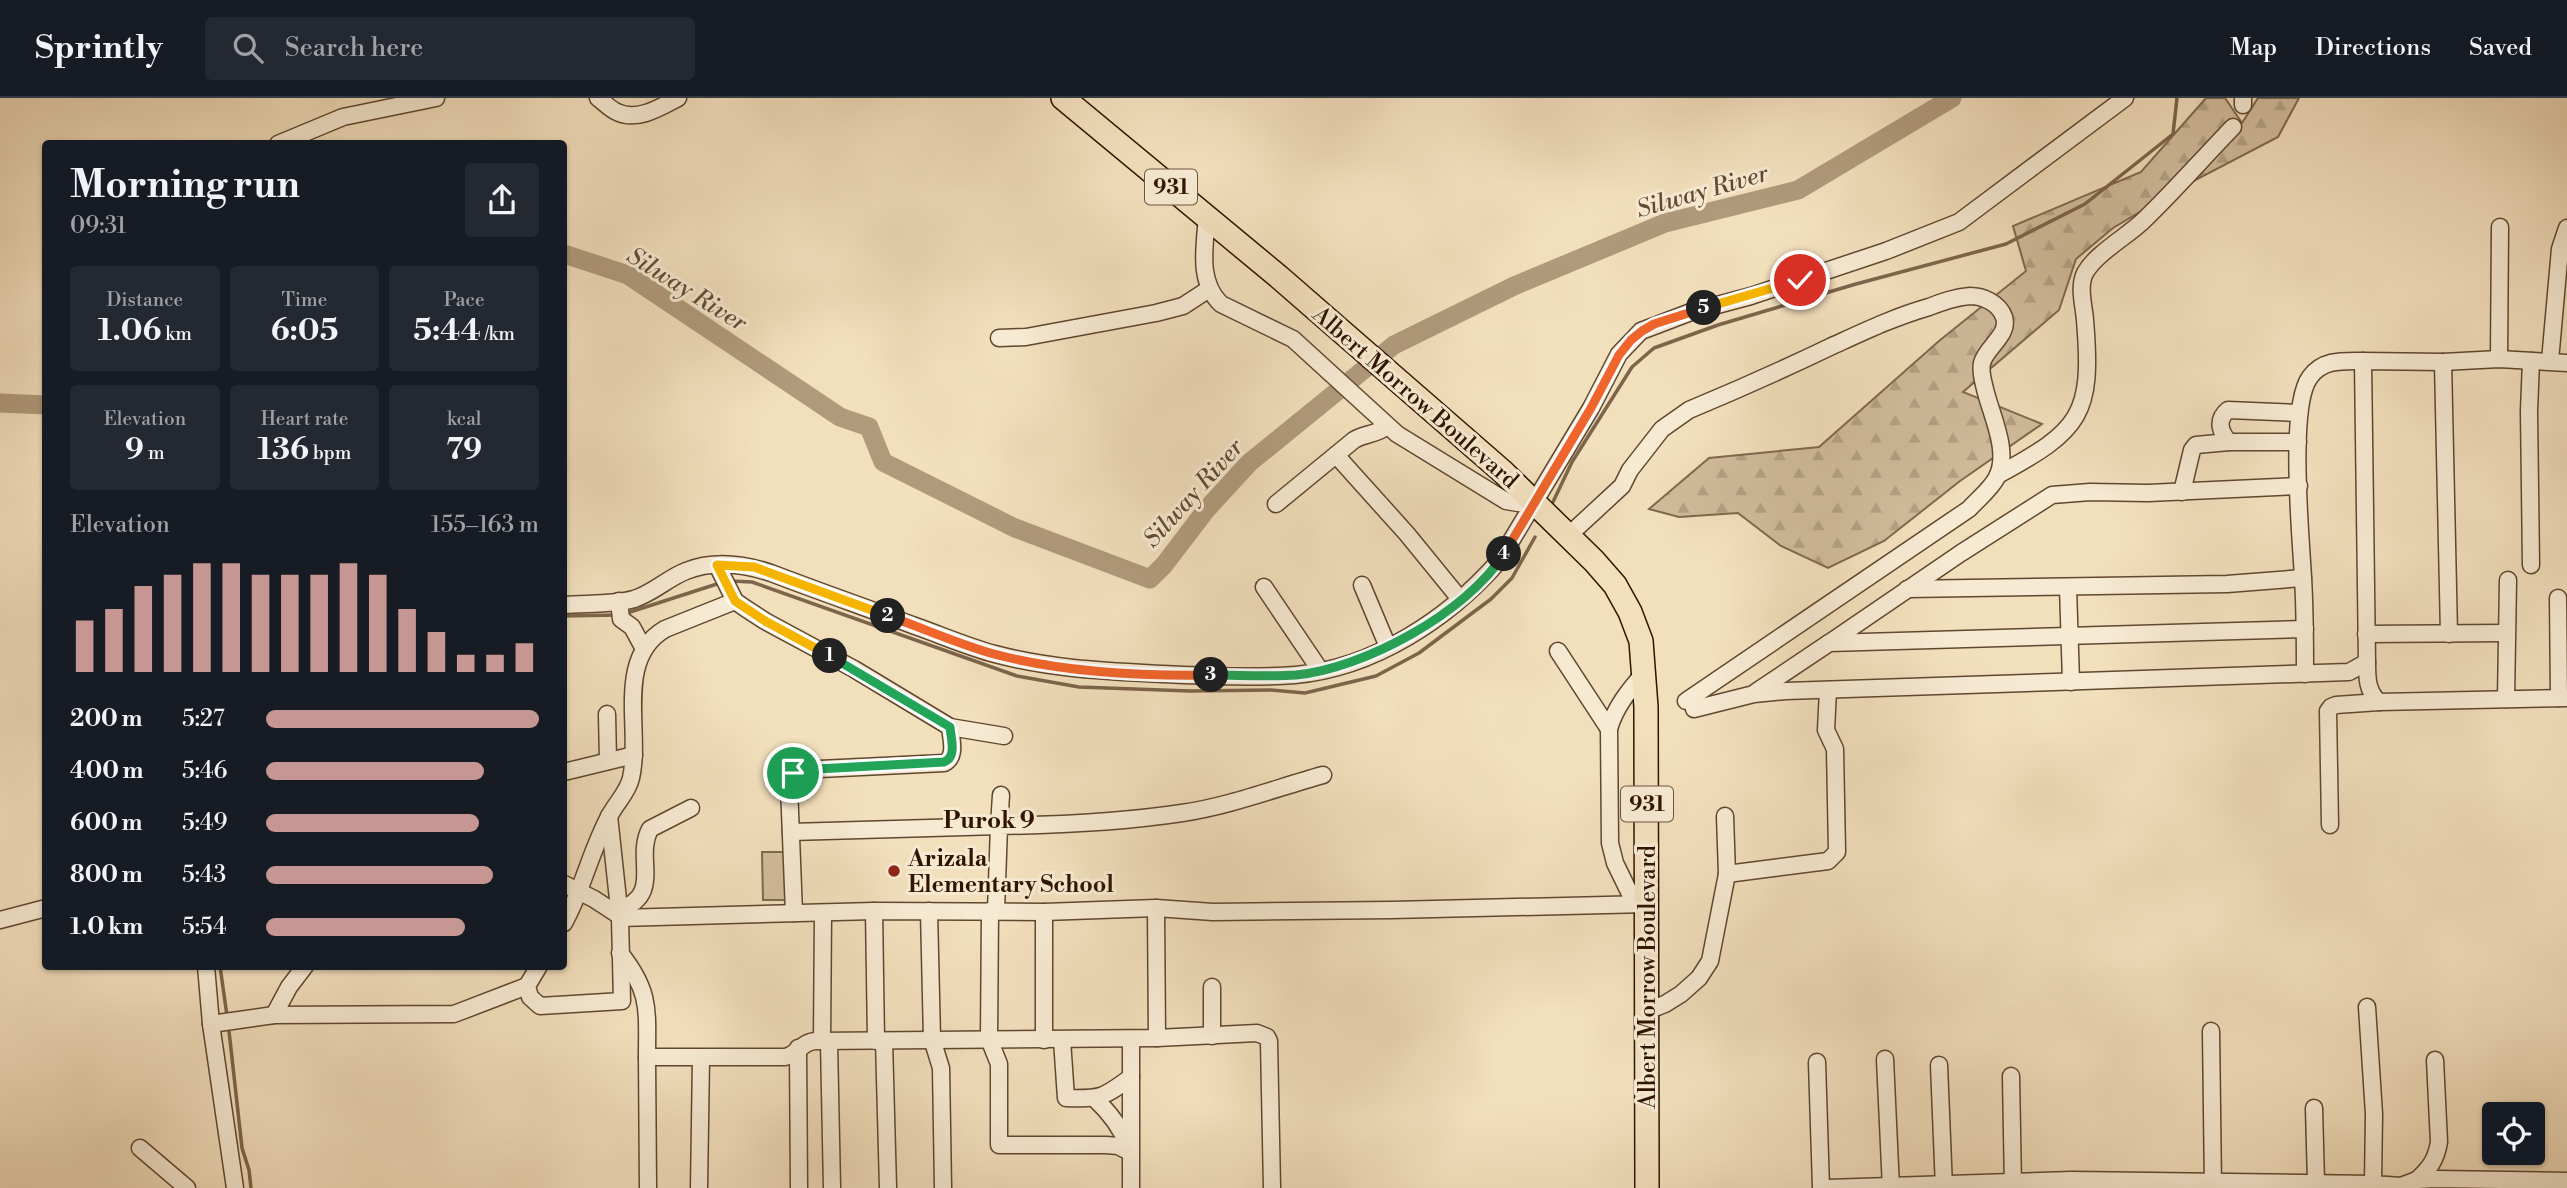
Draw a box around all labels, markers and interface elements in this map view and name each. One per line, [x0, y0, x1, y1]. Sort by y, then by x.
search box [205, 17, 695, 80]
text: Sprintly [35, 28, 163, 69]
icon: search [229, 29, 267, 67]
text: Search here [285, 32, 423, 64]
text: Map [2230, 33, 2277, 63]
text: Directions [2315, 33, 2431, 63]
text: Saved [2469, 33, 2532, 63]
water label: Silway River [1633, 159, 1772, 225]
text: Morning run [70, 162, 300, 209]
button: share [465, 163, 539, 237]
road number: 931 [1145, 170, 1197, 204]
text: 09:31 [70, 212, 126, 240]
water label: Silway River [621, 241, 753, 339]
pin [1770, 250, 1830, 310]
icon: check [1781, 261, 1819, 299]
text: Distance [106, 288, 183, 312]
text: Time [282, 288, 327, 312]
text: Pace [444, 288, 485, 312]
pin: 5 [1686, 290, 1722, 326]
text: 5 [1698, 295, 1709, 319]
street label: Albert Morrow Boulevard [1306, 300, 1524, 495]
text: 1.06 [98, 312, 161, 350]
text: 6:05 [271, 312, 338, 350]
text: 5:44 [413, 312, 481, 350]
text: km [161, 322, 192, 346]
text: /km [481, 322, 515, 346]
text: Elevation [104, 407, 186, 431]
text: Heart rate [261, 407, 348, 431]
text: kcal [447, 407, 481, 431]
text: 9 [125, 431, 144, 469]
text: 136 [258, 431, 309, 469]
text: 79 [446, 431, 482, 469]
water label: Silway River [1137, 433, 1251, 554]
text: m [144, 441, 165, 465]
text: bpm [309, 441, 351, 465]
text: Elevation [70, 511, 170, 539]
text: 155–163 m [431, 511, 539, 539]
pin: 4 [1486, 536, 1522, 572]
text: 4 [1497, 541, 1510, 565]
pin: 2 [870, 598, 906, 634]
text: 2 [882, 603, 893, 627]
pin: 1 [812, 638, 848, 674]
text: 1 [825, 643, 834, 667]
pin: 3 [1194, 658, 1228, 692]
text: 3 [1205, 662, 1216, 686]
text: 200 m [70, 705, 142, 733]
text: 5:27 [182, 705, 224, 733]
pin [763, 743, 823, 803]
icon: arrive [774, 754, 812, 792]
text: 400 m [70, 757, 143, 785]
text: 5:46 [182, 757, 228, 785]
road number: 931 [1621, 786, 1673, 822]
district label: Purok 9 [943, 806, 1035, 836]
text: 600 m [70, 809, 143, 837]
text: 5:49 [182, 809, 228, 837]
place label: Arizala Elementary School [907, 845, 1114, 899]
street label: Albert Morrow Boulevard [1634, 845, 1662, 1110]
text: 800 m [70, 861, 143, 889]
text: 5:43 [182, 861, 226, 889]
marker: Arizala Elementary School [886, 863, 902, 879]
text: 1.0 km [70, 913, 143, 941]
text: 5:54 [182, 913, 227, 941]
map controls [2482, 1102, 2545, 1165]
button: locate [2482, 1102, 2545, 1165]

